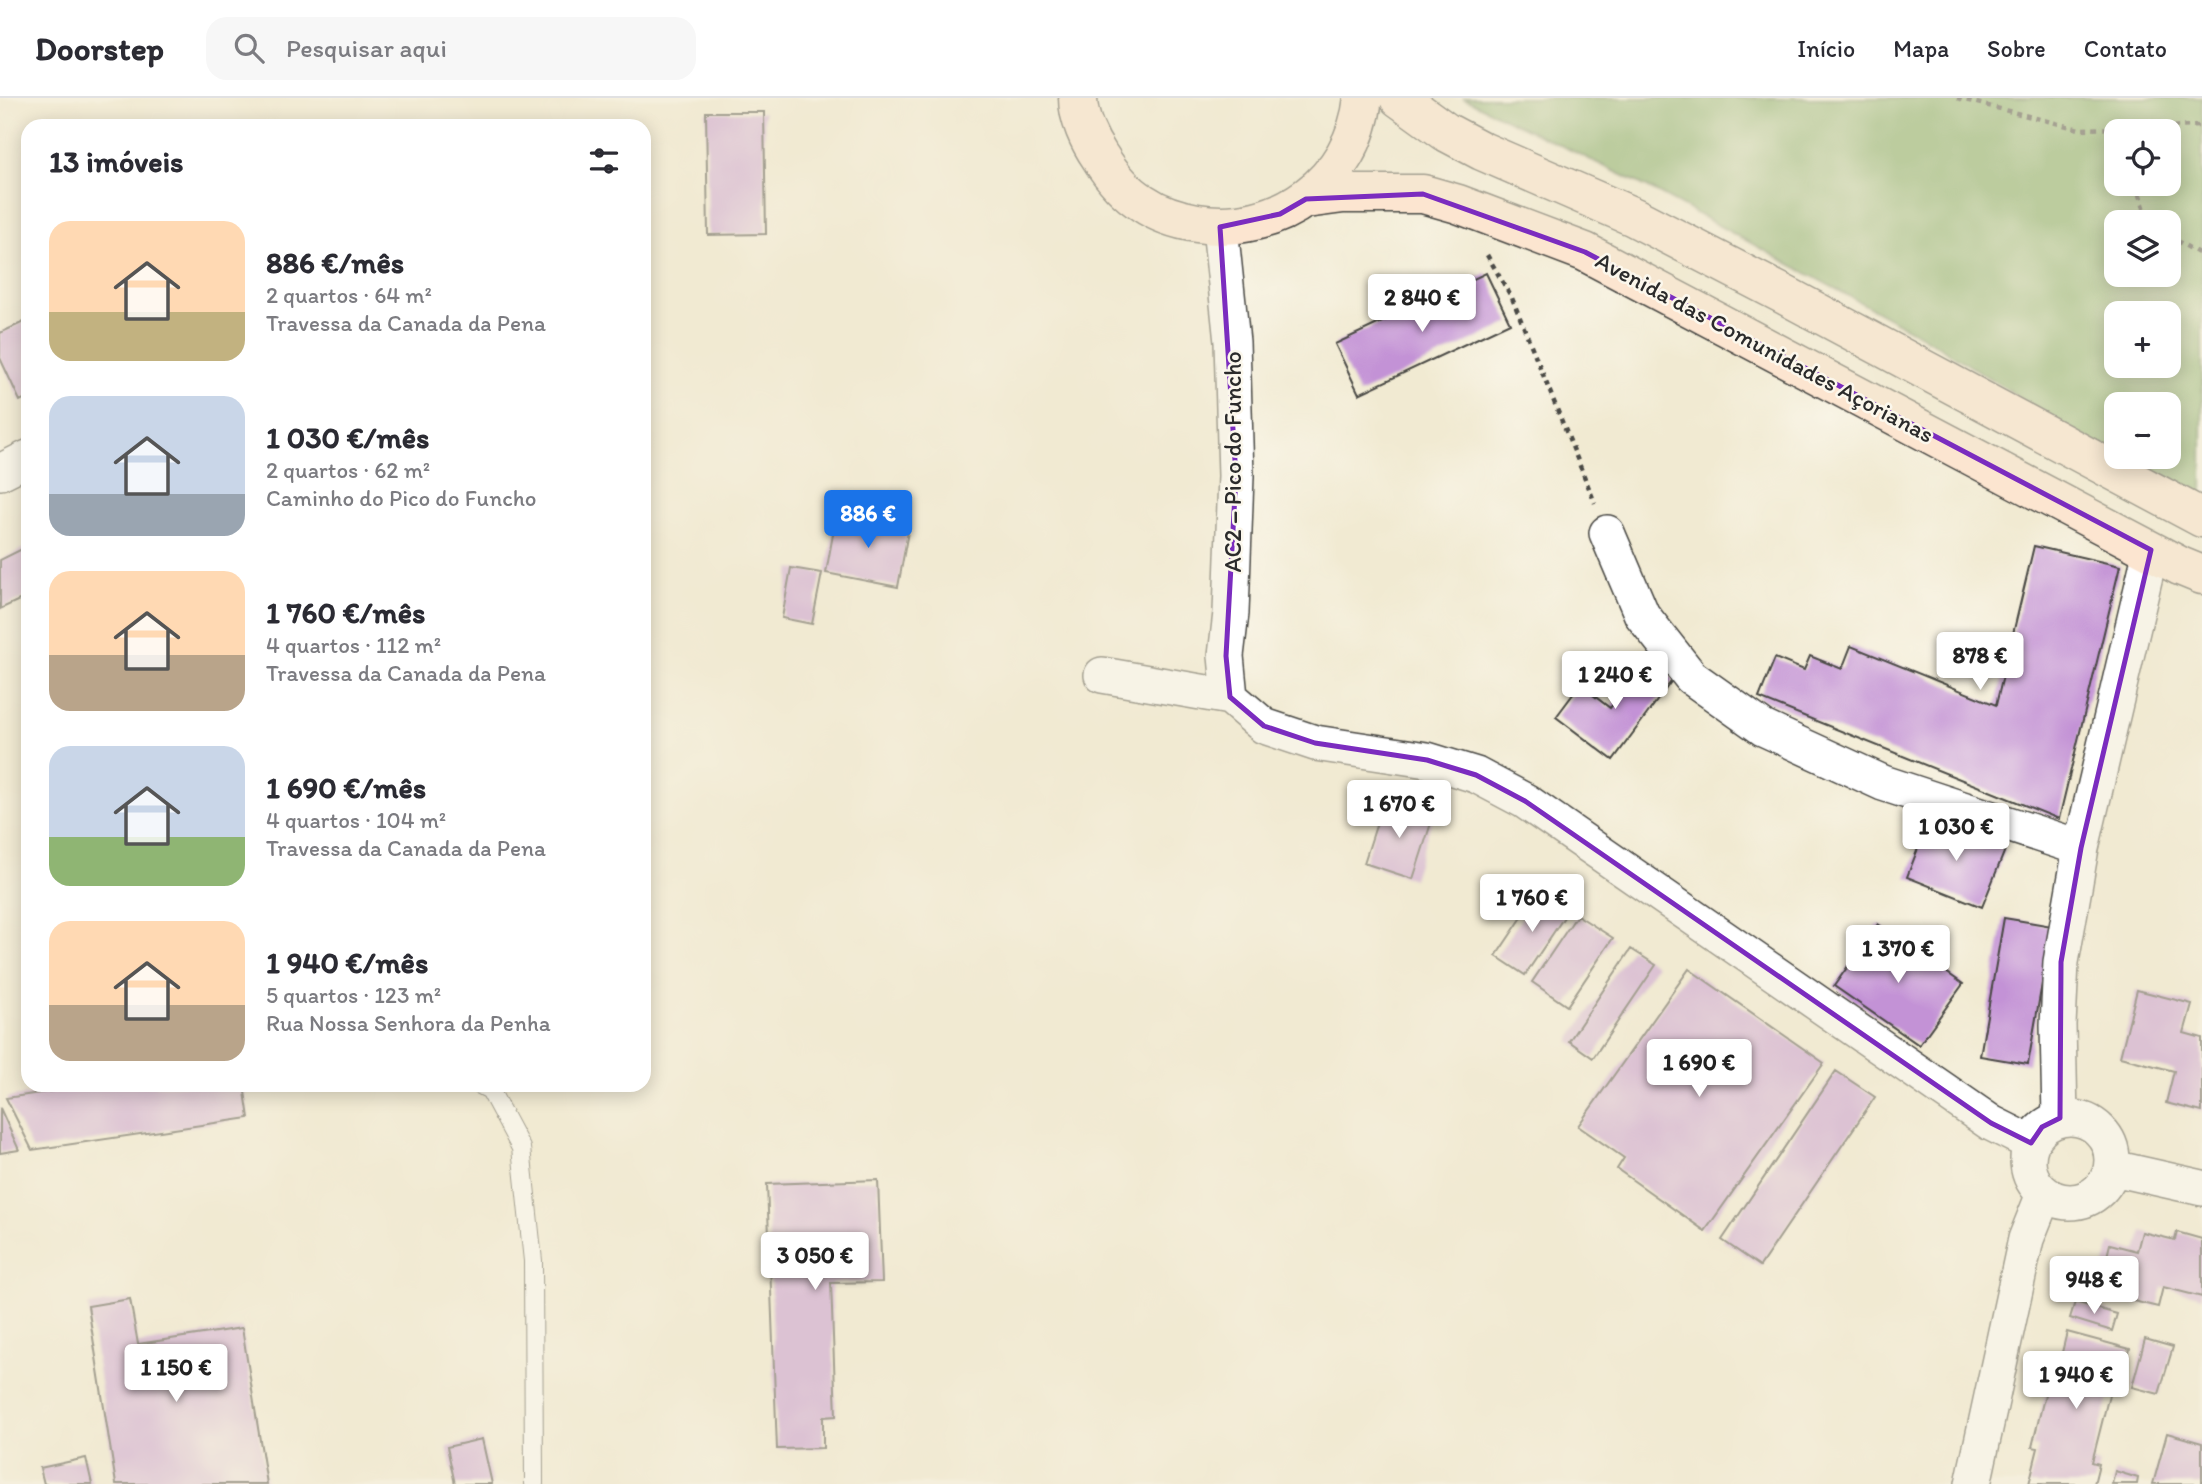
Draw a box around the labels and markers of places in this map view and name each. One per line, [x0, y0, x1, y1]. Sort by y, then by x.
pin: 2 840 € [1357, 274, 1487, 334]
pin: 886 € [819, 490, 917, 550]
pin: 878 € [1931, 632, 2029, 692]
pin: 1 240 € [1550, 652, 1680, 711]
pin: 1 670 € [1334, 780, 1464, 840]
pin: 1 030 € [1891, 804, 2021, 863]
pin: 1 760 € [1467, 874, 1597, 934]
pin: 1 370 € [1833, 926, 1963, 985]
pin: 1 690 € [1634, 1040, 1764, 1099]
pin: 3 050 € [750, 1232, 880, 1292]
pin: 948 € [2045, 1256, 2143, 1316]
pin: 1 150 € [111, 1344, 241, 1404]
pin: 1 940 € [2011, 1352, 2141, 1411]

